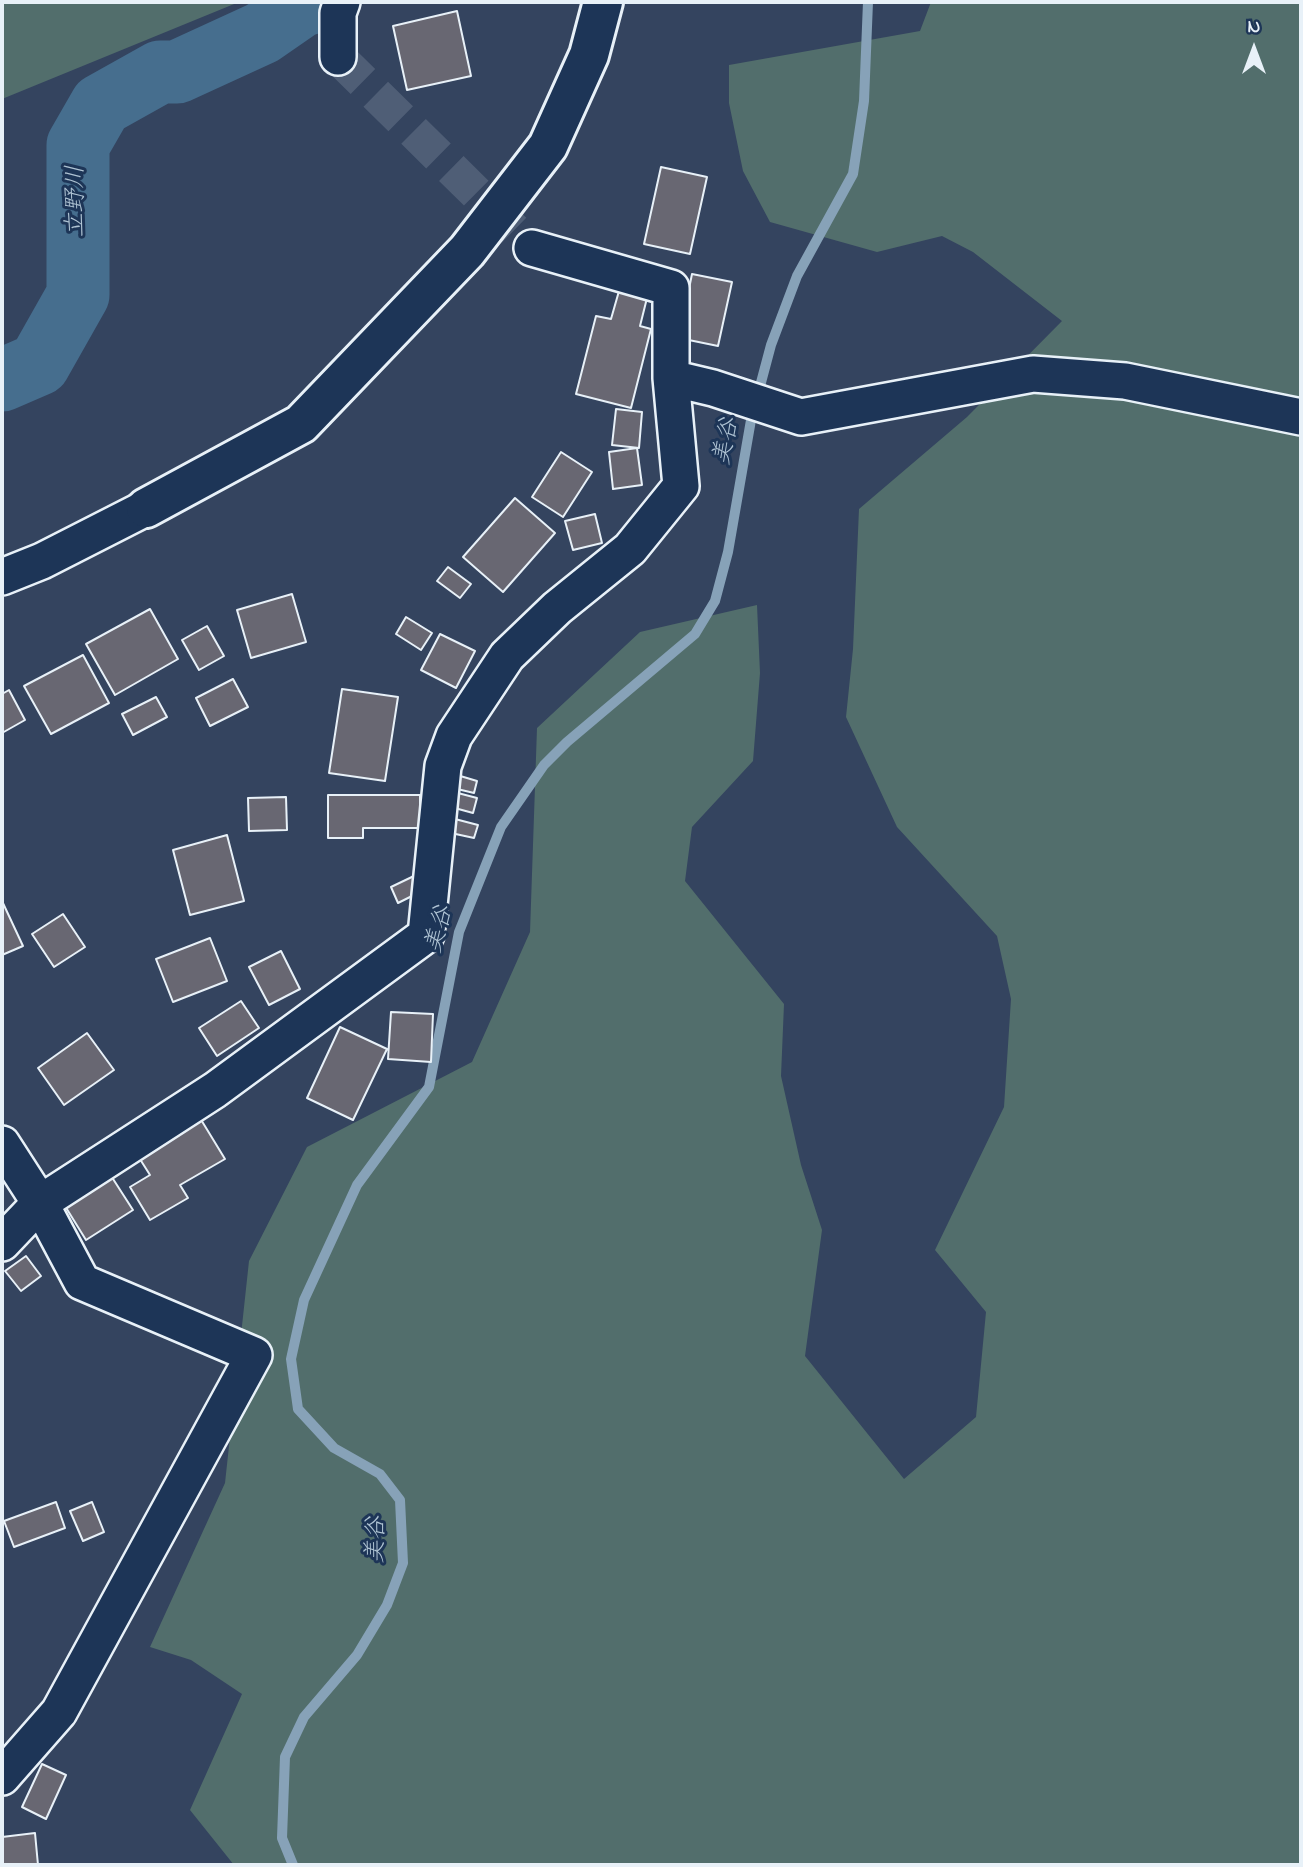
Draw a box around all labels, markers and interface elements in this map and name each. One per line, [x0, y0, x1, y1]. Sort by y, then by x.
north arrow [1219, 14, 1289, 84]
text: N [1248, 14, 1260, 41]
water label: 立野川 [64, 165, 92, 237]
water label: 美谷 [709, 416, 747, 468]
water label: 美谷 [421, 903, 461, 957]
water label: 美谷 [363, 1516, 393, 1564]

